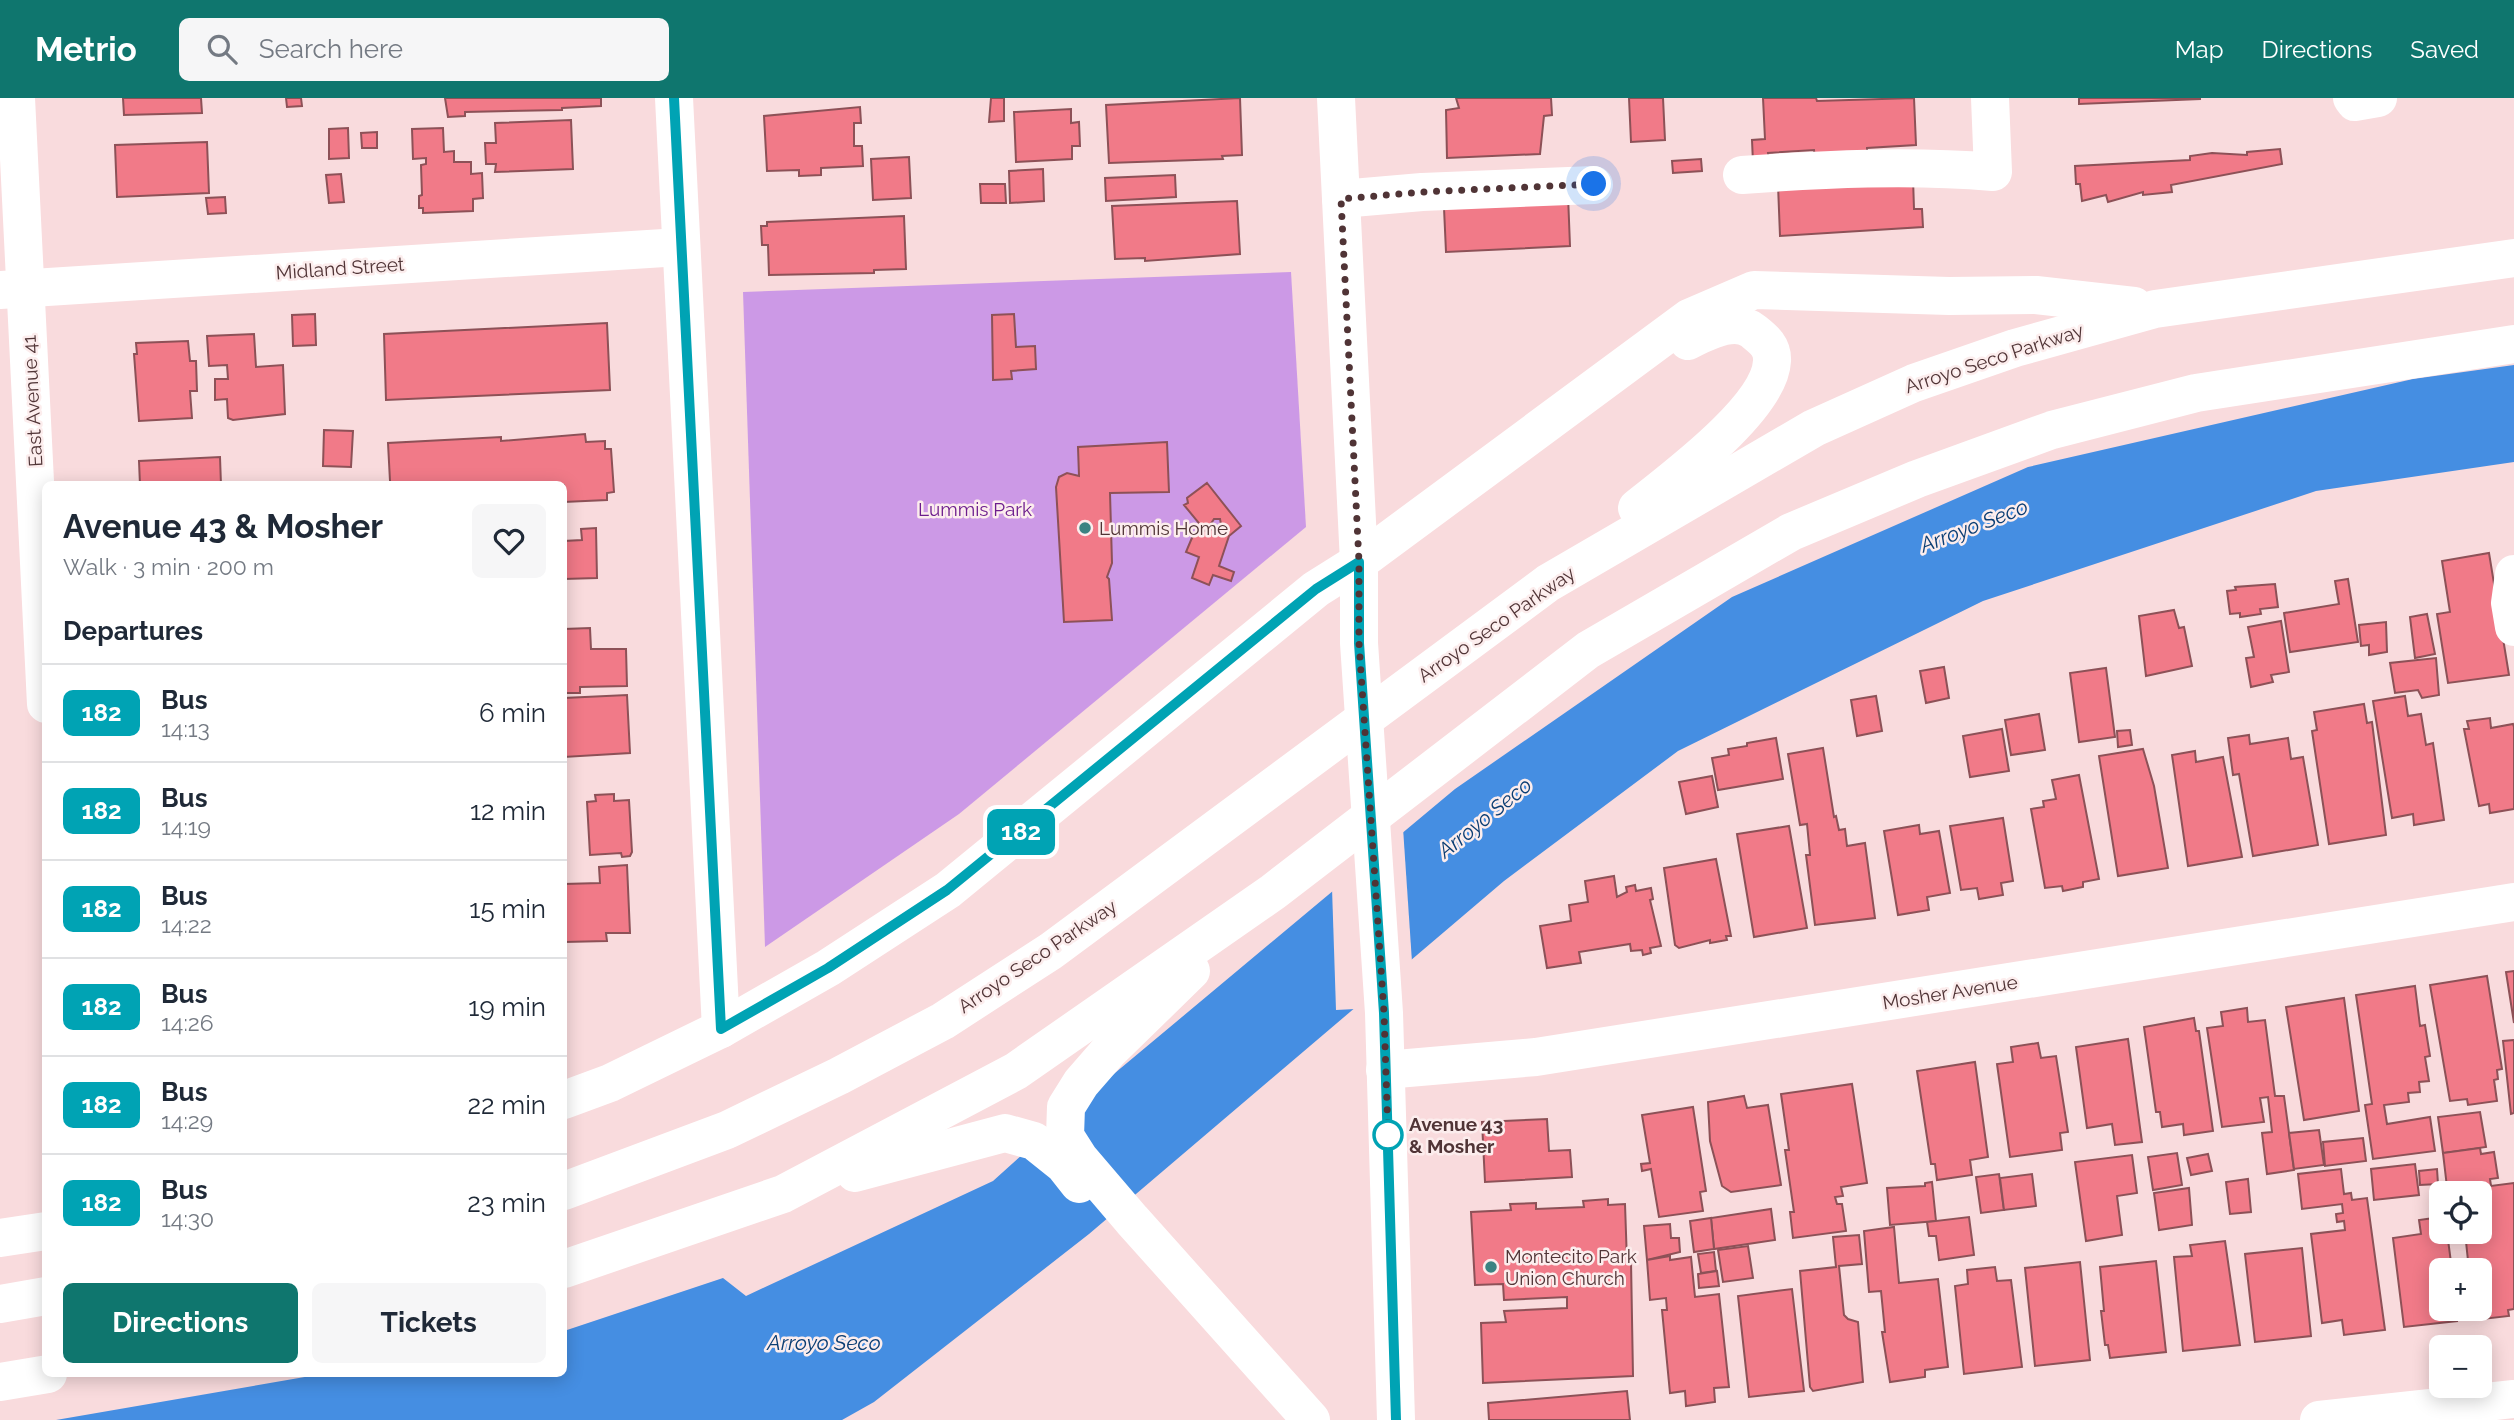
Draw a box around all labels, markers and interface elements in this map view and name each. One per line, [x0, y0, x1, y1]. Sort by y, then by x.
search box [179, 18, 669, 81]
text: Metrio [35, 30, 137, 69]
icon: search [203, 30, 241, 68]
text: Search here [259, 34, 403, 64]
text: Map [2175, 35, 2224, 64]
text: Directions [2262, 35, 2372, 64]
text: Saved [2410, 35, 2479, 64]
your location [1576, 166, 1611, 201]
street label: Midland Street [275, 252, 406, 283]
street label: Arroyo Seco Parkway [1902, 319, 2086, 397]
street label: East Avenue 41 [18, 335, 46, 467]
water label: Arroyo Seco [1915, 494, 2031, 558]
park label: Lummis Park [918, 498, 1032, 520]
button: heart [472, 504, 546, 578]
text: Avenue 43 & Mosher [63, 507, 383, 546]
place label: Lummis Home [1099, 517, 1228, 539]
marker: Lummis Home [1077, 520, 1093, 536]
text: Walk · 3 min · 200 m [63, 553, 274, 580]
street label: Arroyo Seco Parkway [1413, 562, 1579, 686]
text: Departures [63, 616, 203, 646]
text: Bus [161, 685, 208, 715]
text: 182 [82, 698, 121, 727]
text: 6 min [479, 698, 546, 728]
text: 14:13 [161, 715, 210, 742]
water label: Arroyo Seco [1432, 772, 1537, 864]
text: Bus [161, 783, 208, 813]
text: 182 [82, 796, 121, 825]
text: 12 min [470, 796, 546, 826]
line badge: 182 [981, 809, 1061, 855]
text: 14:19 [161, 813, 211, 840]
text: 182 [1001, 817, 1041, 846]
text: Bus [161, 881, 208, 911]
text: 182 [82, 894, 121, 923]
text: 15 min [469, 894, 546, 924]
street label: Arroyo Seco Parkway [954, 895, 1120, 1017]
text: 14:22 [161, 911, 212, 938]
street label: Mosher Avenue [1881, 970, 2019, 1014]
text: Bus [161, 979, 208, 1009]
text: 182 [82, 992, 121, 1021]
text: 19 min [468, 992, 546, 1022]
text: 14:26 [161, 1009, 214, 1036]
text: Bus [161, 1077, 208, 1107]
text: 182 [82, 1090, 121, 1119]
text: 22 min [468, 1090, 546, 1120]
text: 14:29 [161, 1107, 213, 1134]
place label: Avenue 43 & Mosher [1409, 1113, 1503, 1157]
marker: Avenue 43 & Mosher [1373, 1120, 1403, 1150]
text: Bus [161, 1175, 208, 1205]
map controls [2429, 1181, 2492, 1398]
button: locate [2429, 1181, 2492, 1244]
text: 182 [82, 1188, 121, 1217]
text: 23 min [467, 1188, 546, 1218]
text: 14:30 [161, 1205, 214, 1232]
place label: Montecito Park Union Church [1505, 1245, 1637, 1289]
button: + [2429, 1258, 2492, 1321]
marker: Montecito Park Union Church [1483, 1259, 1499, 1275]
button: Directions [63, 1283, 298, 1363]
button: Tickets [312, 1283, 546, 1363]
water label: Arroyo Seco [766, 1330, 881, 1355]
button: − [2429, 1335, 2492, 1398]

